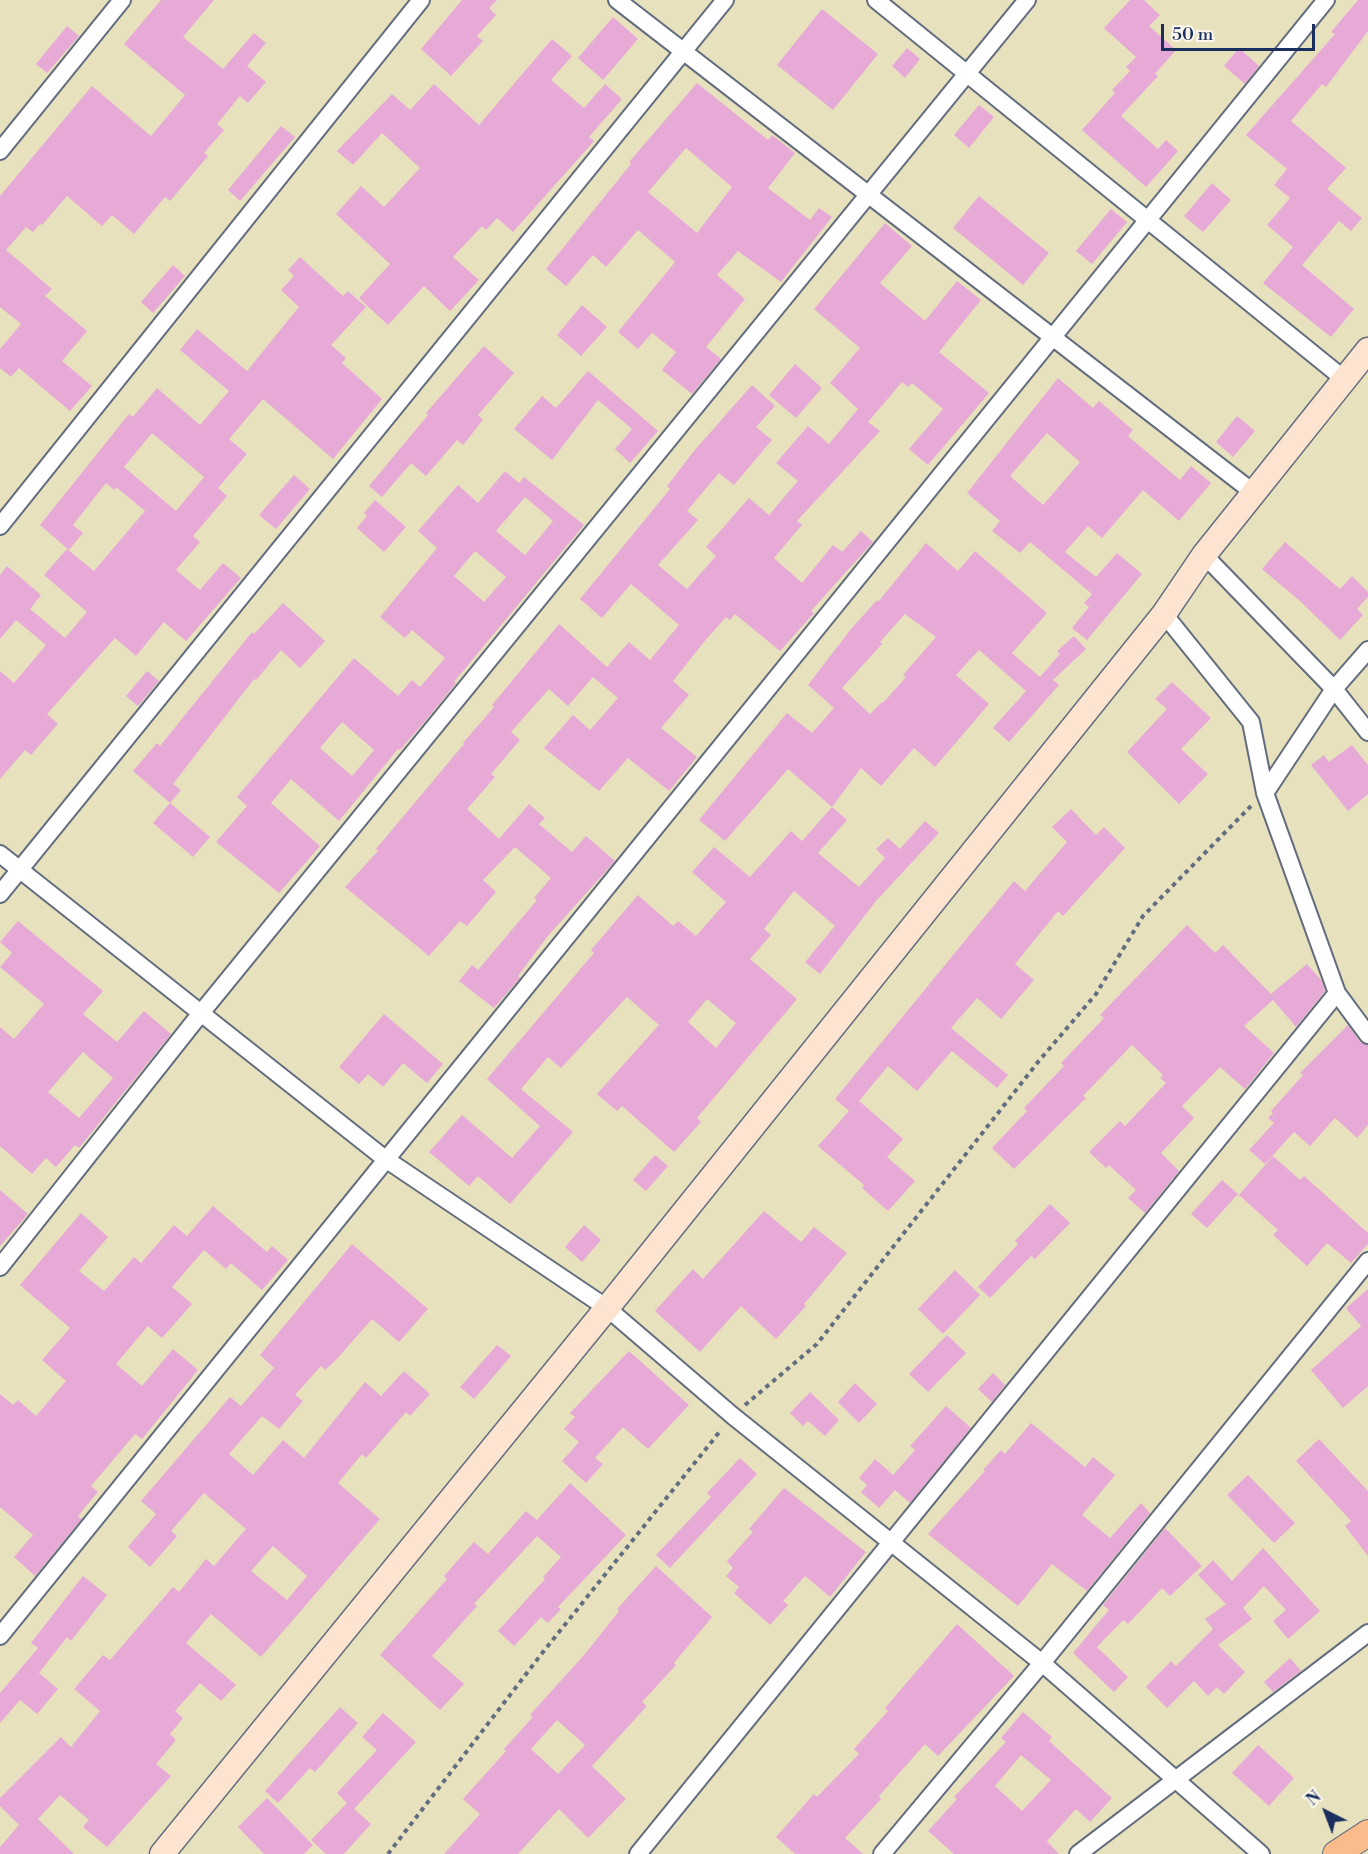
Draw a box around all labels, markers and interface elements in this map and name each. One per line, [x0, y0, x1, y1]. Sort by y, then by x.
scale bar [1164, 12, 1318, 50]
text: 50 m [1172, 23, 1213, 46]
north arrow [1296, 1782, 1356, 1842]
text: N [1303, 1787, 1325, 1810]

